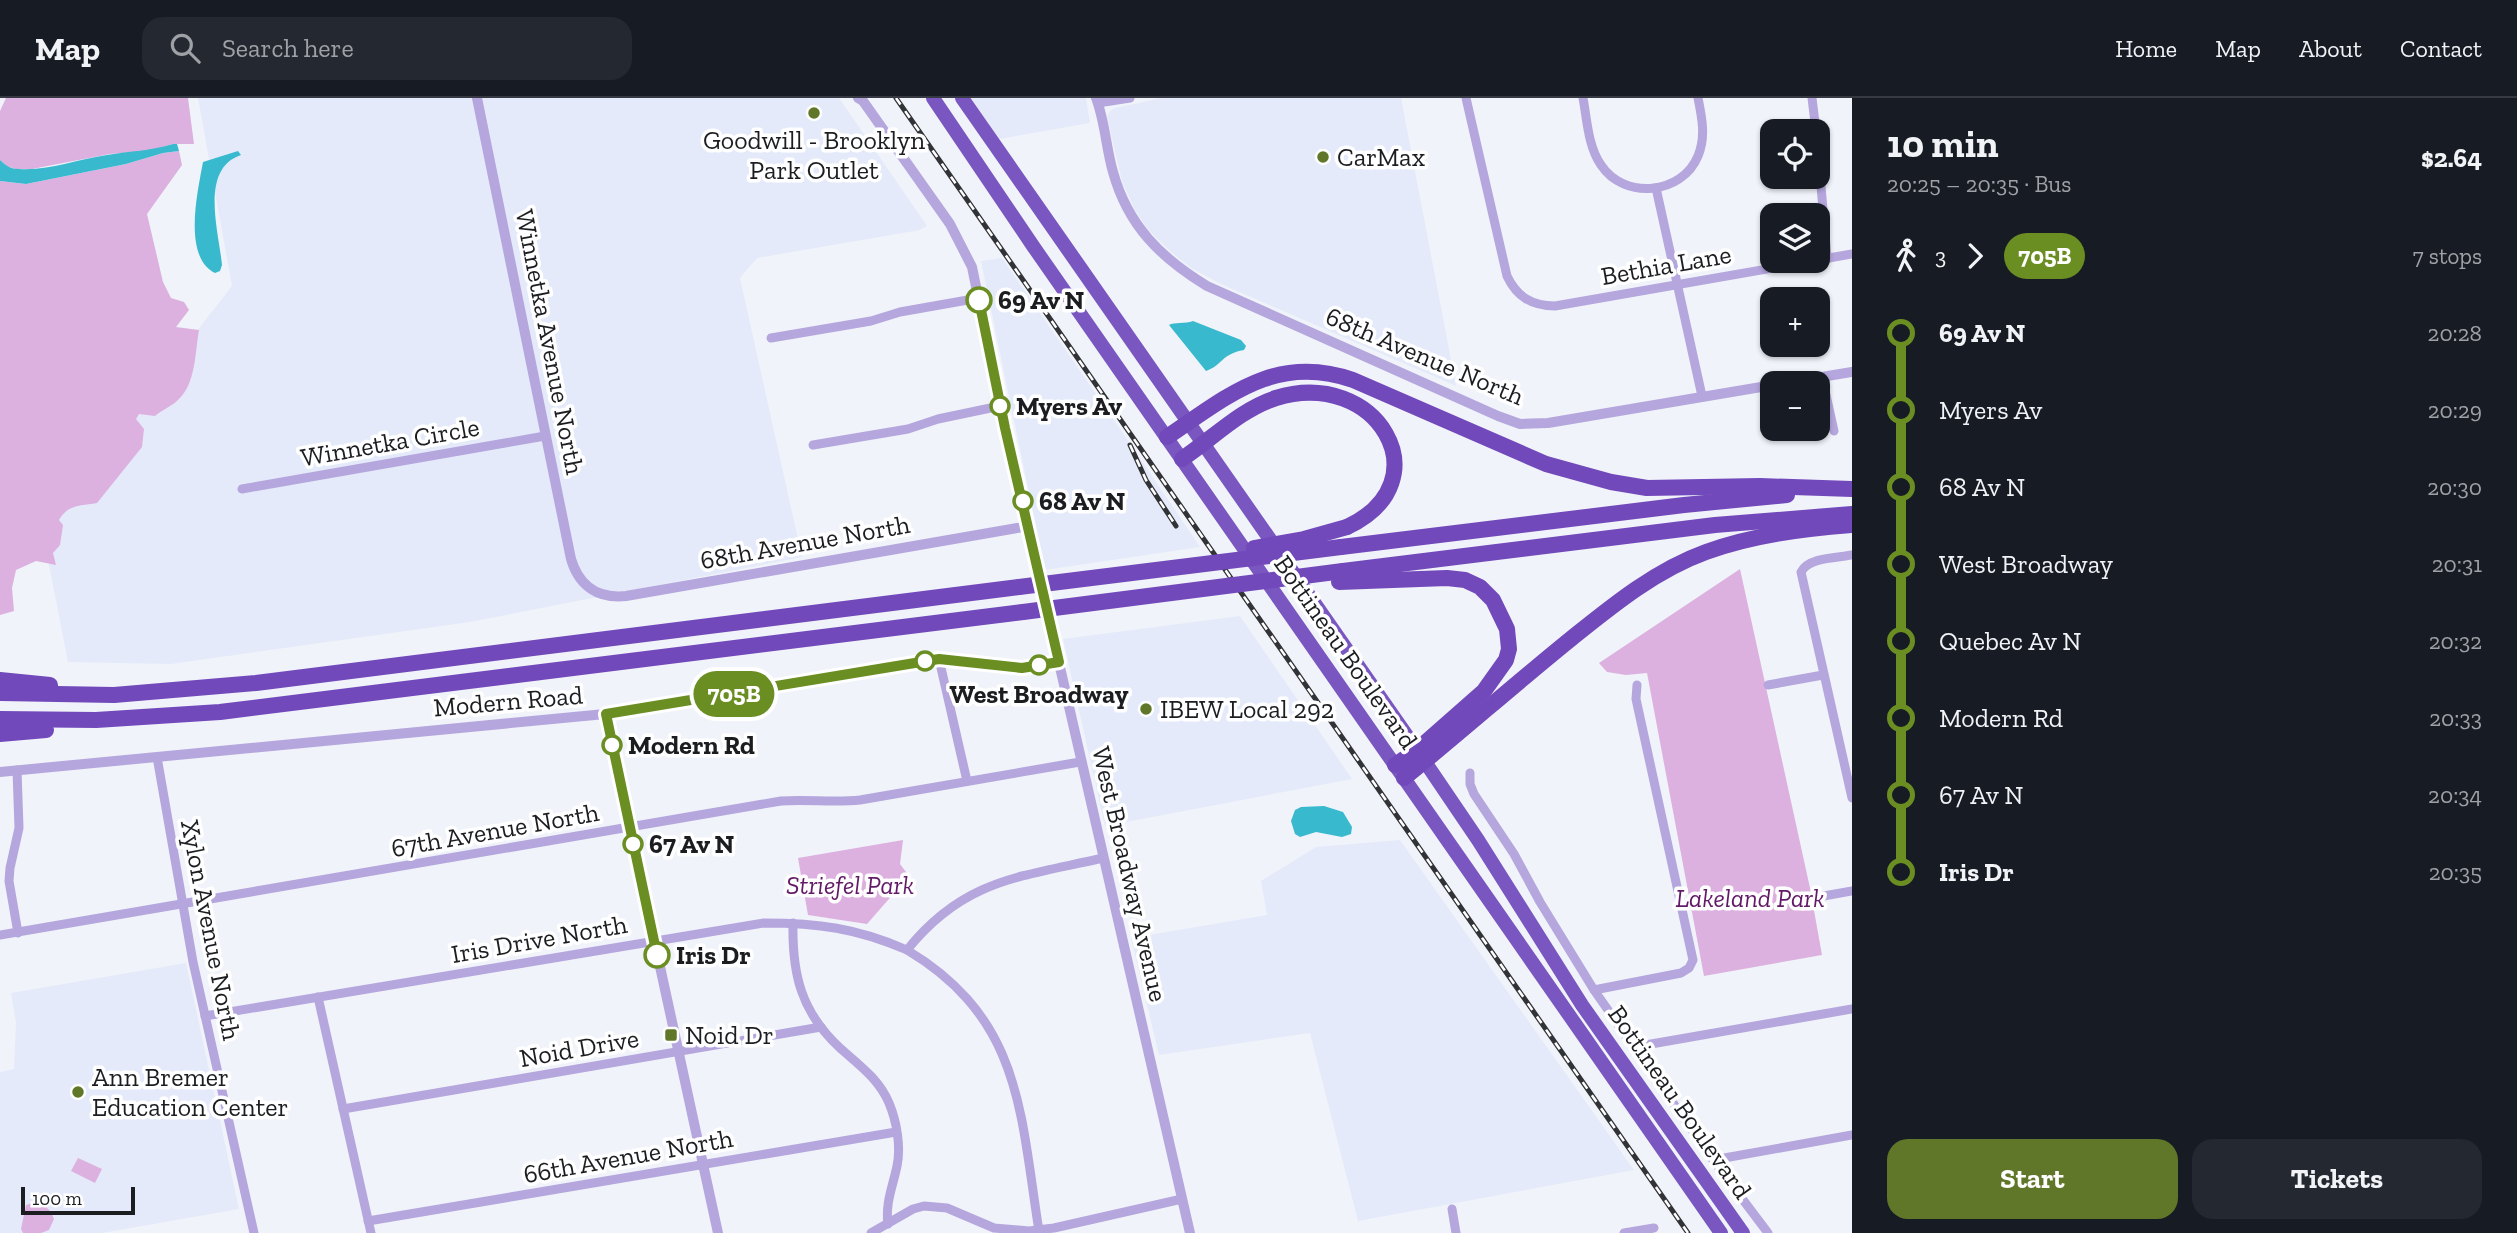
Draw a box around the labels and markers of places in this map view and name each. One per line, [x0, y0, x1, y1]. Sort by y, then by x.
marker: Goodwill - Brooklyn Park Outlet [806, 105, 822, 121]
place label: Goodwill - Brooklyn Park Outlet [703, 124, 925, 186]
place label: CarMax [1337, 141, 1425, 173]
marker: CarMax [1315, 149, 1331, 165]
place label: 69 Av N [998, 284, 1084, 316]
marker: 69 Av N [966, 287, 992, 313]
place label: Myers Av [1016, 390, 1123, 422]
marker: Myers Av [990, 396, 1010, 416]
place label: 68 Av N [1039, 485, 1126, 517]
marker: 68 Av N [1013, 491, 1033, 511]
unlabelled marker [915, 651, 935, 671]
marker: West Broadway [1029, 655, 1049, 675]
place label: West Broadway [949, 678, 1129, 710]
place label: IBEW Local 292 [1160, 693, 1334, 725]
marker: IBEW Local 292 [1138, 701, 1154, 717]
place label: Modern Rd [628, 729, 755, 761]
marker: Modern Rd [602, 735, 622, 755]
place label: 67 Av N [649, 828, 734, 860]
marker: 67 Av N [623, 834, 643, 854]
place label: Iris Dr [676, 939, 751, 971]
marker: Iris Dr [644, 942, 670, 968]
place label: Noid Dr [685, 1019, 774, 1051]
marker: Noid Dr [663, 1027, 679, 1043]
place label: Ann Bremer Education Center [92, 1061, 288, 1123]
marker: Ann Bremer Education Center [70, 1084, 86, 1100]

